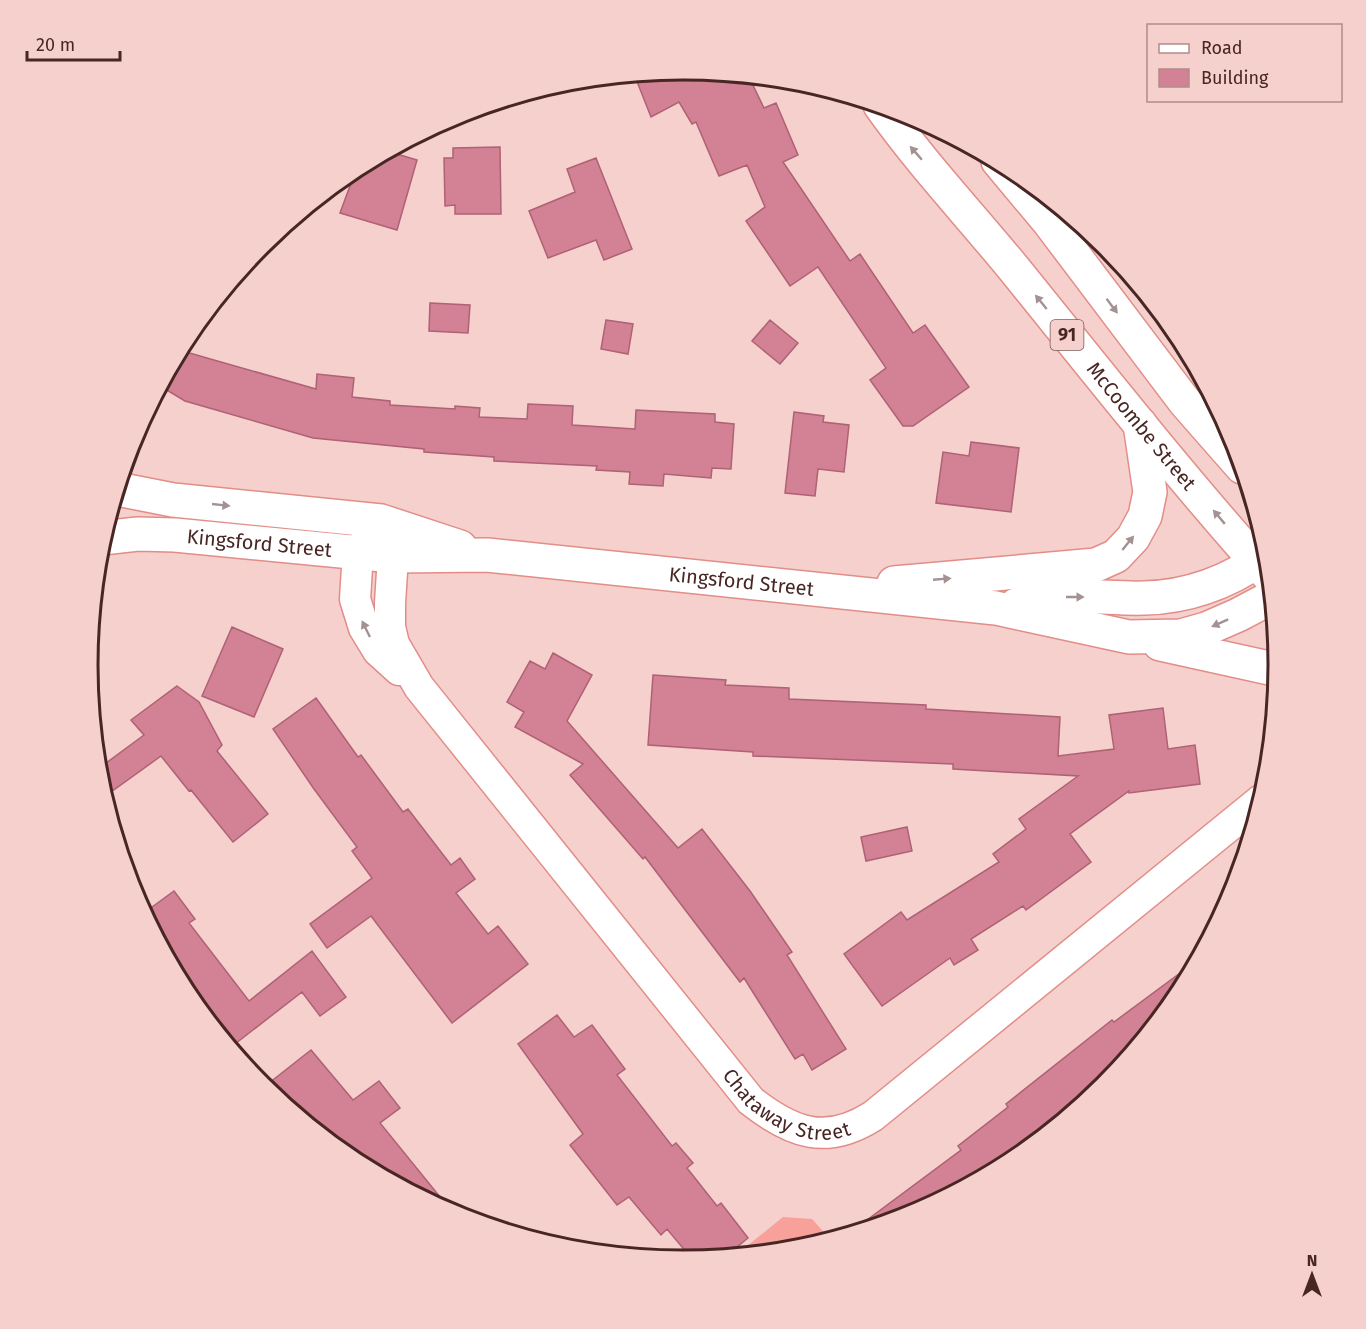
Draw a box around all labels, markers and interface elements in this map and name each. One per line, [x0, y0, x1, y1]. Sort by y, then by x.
scale bar [27, 24, 120, 62]
legend [1147, 24, 1342, 102]
text: 20 m [36, 34, 75, 56]
text: Road [1201, 37, 1243, 59]
text: Building [1201, 67, 1269, 89]
one-way arrow [910, 146, 923, 161]
one-way arrow [1035, 295, 1047, 310]
one-way arrow [1106, 298, 1118, 313]
road number: 91 [1050, 320, 1084, 350]
street label: McCoombe Street [1082, 357, 1202, 496]
one-way arrow [212, 500, 231, 509]
one-way arrow [1213, 510, 1226, 525]
street label: Kingsford Street [186, 524, 334, 562]
one-way arrow [1121, 536, 1134, 551]
street label: Kingsford Street [668, 562, 816, 601]
one-way arrow [932, 574, 951, 584]
one-way arrow [1065, 592, 1084, 602]
one-way arrow [1211, 619, 1228, 628]
one-way arrow [361, 620, 371, 638]
street label: Chataway Street [718, 1064, 854, 1145]
north arrow [1282, 1245, 1342, 1305]
text: N [1307, 1251, 1317, 1270]

